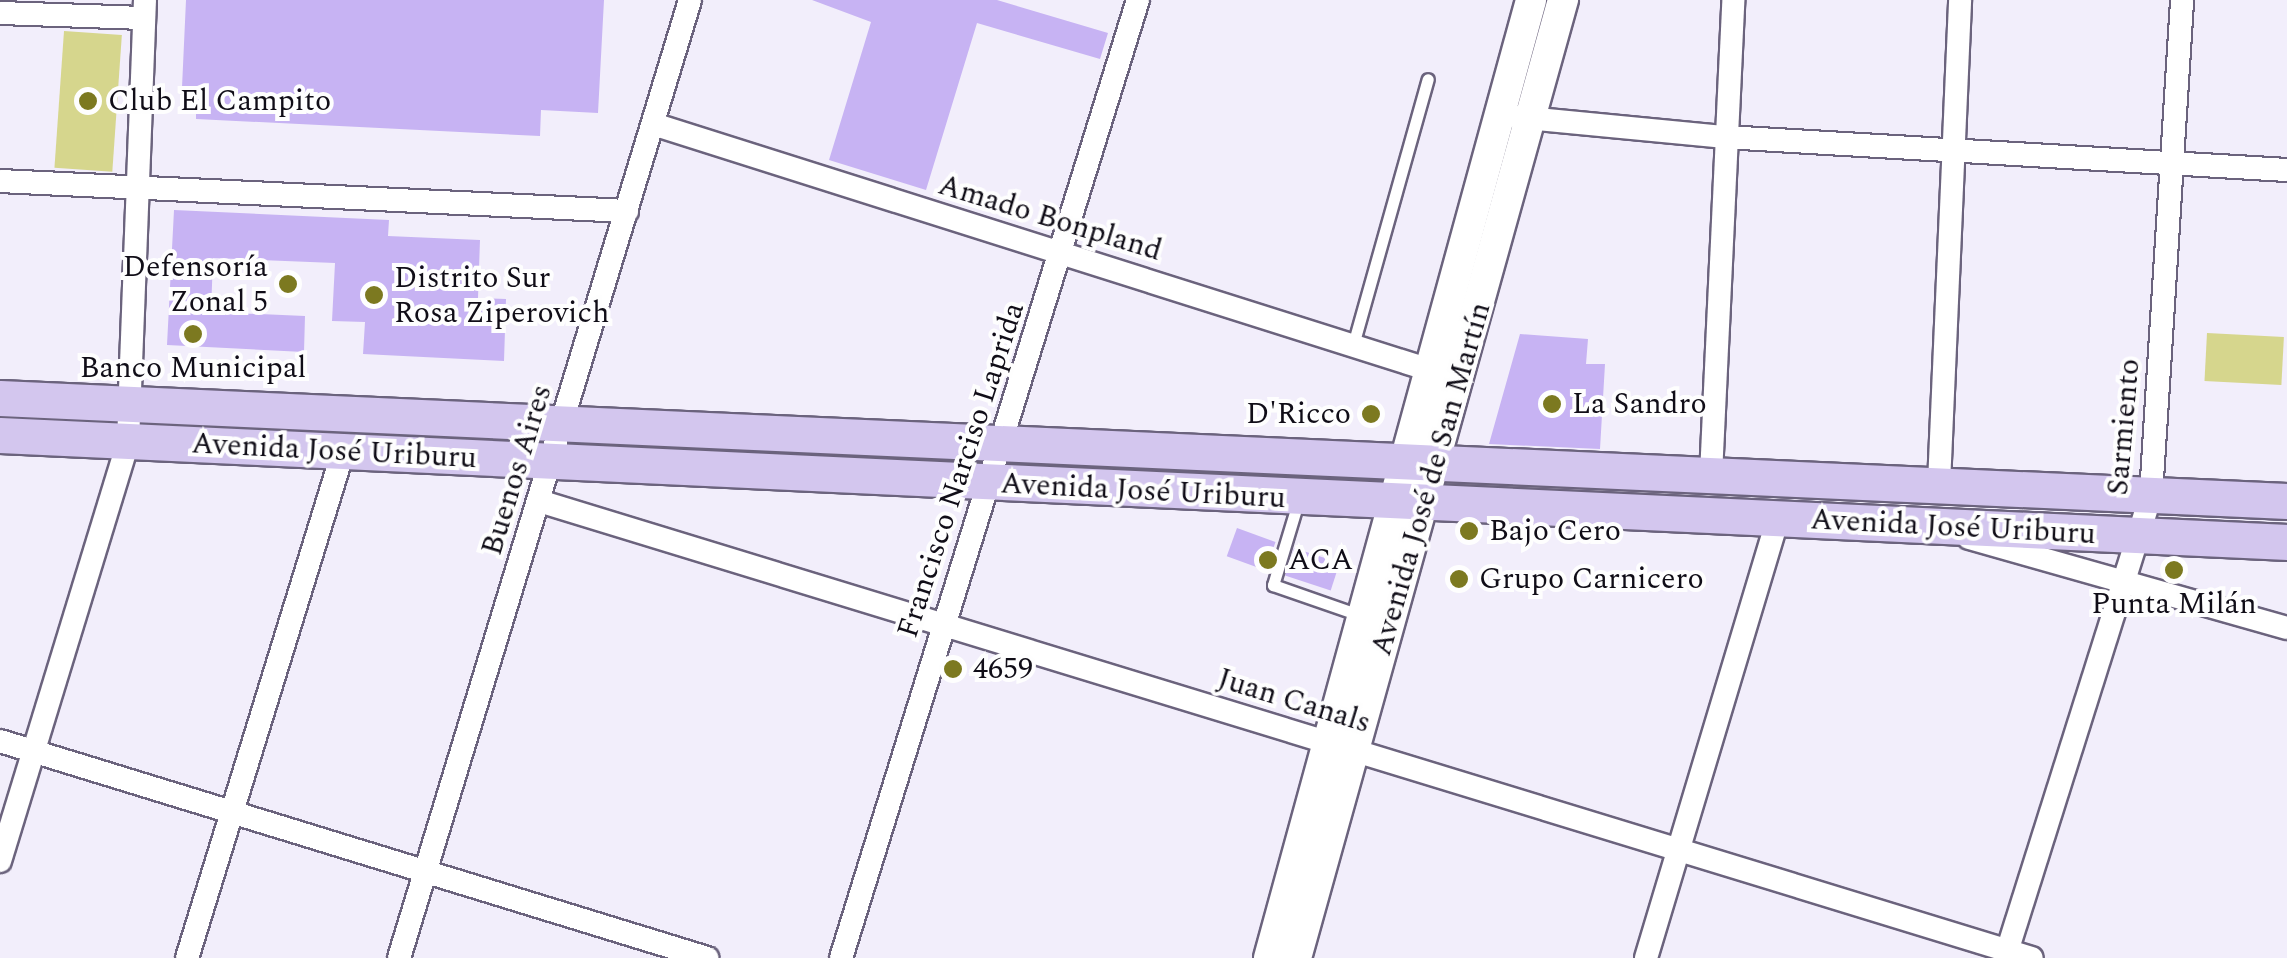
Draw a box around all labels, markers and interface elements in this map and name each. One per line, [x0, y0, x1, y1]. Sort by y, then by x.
place label: Club El Campito [108, 83, 331, 119]
marker: Club El Campito [77, 90, 99, 112]
street label: Amado Bonpland [934, 167, 1166, 269]
place label: Defensoría Zonal 5 [123, 249, 268, 320]
place label: Distrito Sur Rosa Ziperovich [394, 260, 609, 330]
marker: Defensoría Zonal 5 [277, 273, 299, 295]
marker: Distrito Sur Rosa Ziperovich [363, 284, 385, 306]
street label: Francisco Narciso Laprida [890, 298, 1032, 642]
street label: Avenida José de San Martín [1363, 298, 1499, 660]
marker: Banco Municipal [182, 323, 204, 345]
place label: Banco Municipal [80, 350, 306, 386]
street label: Sarmiento [2100, 357, 2148, 497]
street label: Buenos Aires [474, 380, 560, 560]
place label: La Sandro [1572, 386, 1707, 422]
marker: La Sandro [1541, 393, 1563, 415]
place label: D'Ricco [1246, 396, 1351, 432]
marker: D'Ricco [1360, 403, 1382, 425]
street label: Avenida José Uriburu [191, 426, 477, 476]
street label: Avenida José Uriburu [1000, 466, 1286, 516]
street label: Avenida José Uriburu [1810, 502, 2096, 552]
place label: Bajo Cero [1489, 513, 1621, 549]
marker: Bajo Cero [1458, 520, 1480, 542]
place label: ACA [1288, 542, 1353, 578]
marker: ACA [1257, 549, 1279, 571]
marker: Punta Milán [2163, 559, 2185, 581]
place label: Grupo Carnicero [1479, 561, 1704, 597]
marker: Grupo Carnicero [1448, 568, 1470, 590]
place label: Punta Milán [2091, 586, 2257, 622]
place label: 4659 [973, 651, 1033, 687]
marker: 4659 [942, 658, 964, 680]
street label: Juan Canals [1213, 661, 1375, 741]

